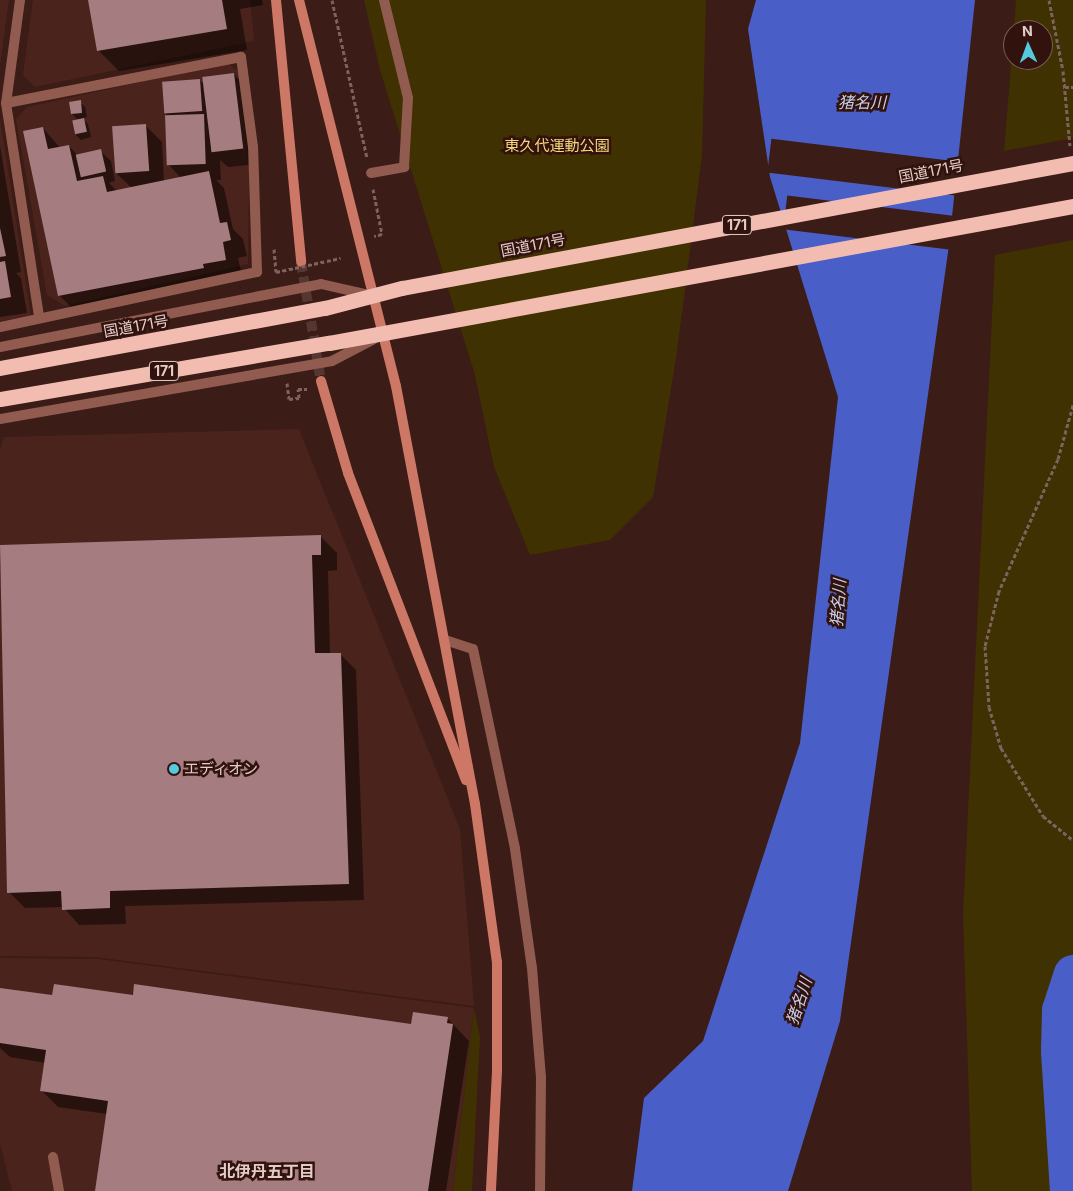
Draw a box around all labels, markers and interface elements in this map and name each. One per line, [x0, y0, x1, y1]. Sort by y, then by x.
north arrow [1003, 20, 1053, 70]
text: N [1022, 22, 1033, 39]
water label: 猪名川 [838, 92, 886, 112]
park label: 東久代運動公園 [505, 137, 609, 155]
street label: 国道171号 [897, 156, 965, 186]
road number: 171 [721, 214, 753, 236]
street label: 国道171号 [499, 230, 567, 260]
street label: 国道171号 [102, 311, 170, 341]
road number: 171 [148, 360, 180, 382]
water label: 猪名川 [827, 578, 849, 628]
place label: エディオン [184, 760, 259, 778]
marker: エディオン [168, 763, 180, 775]
water label: 猪名川 [782, 975, 816, 1027]
district label: 北伊丹五丁目 [219, 1161, 315, 1181]

